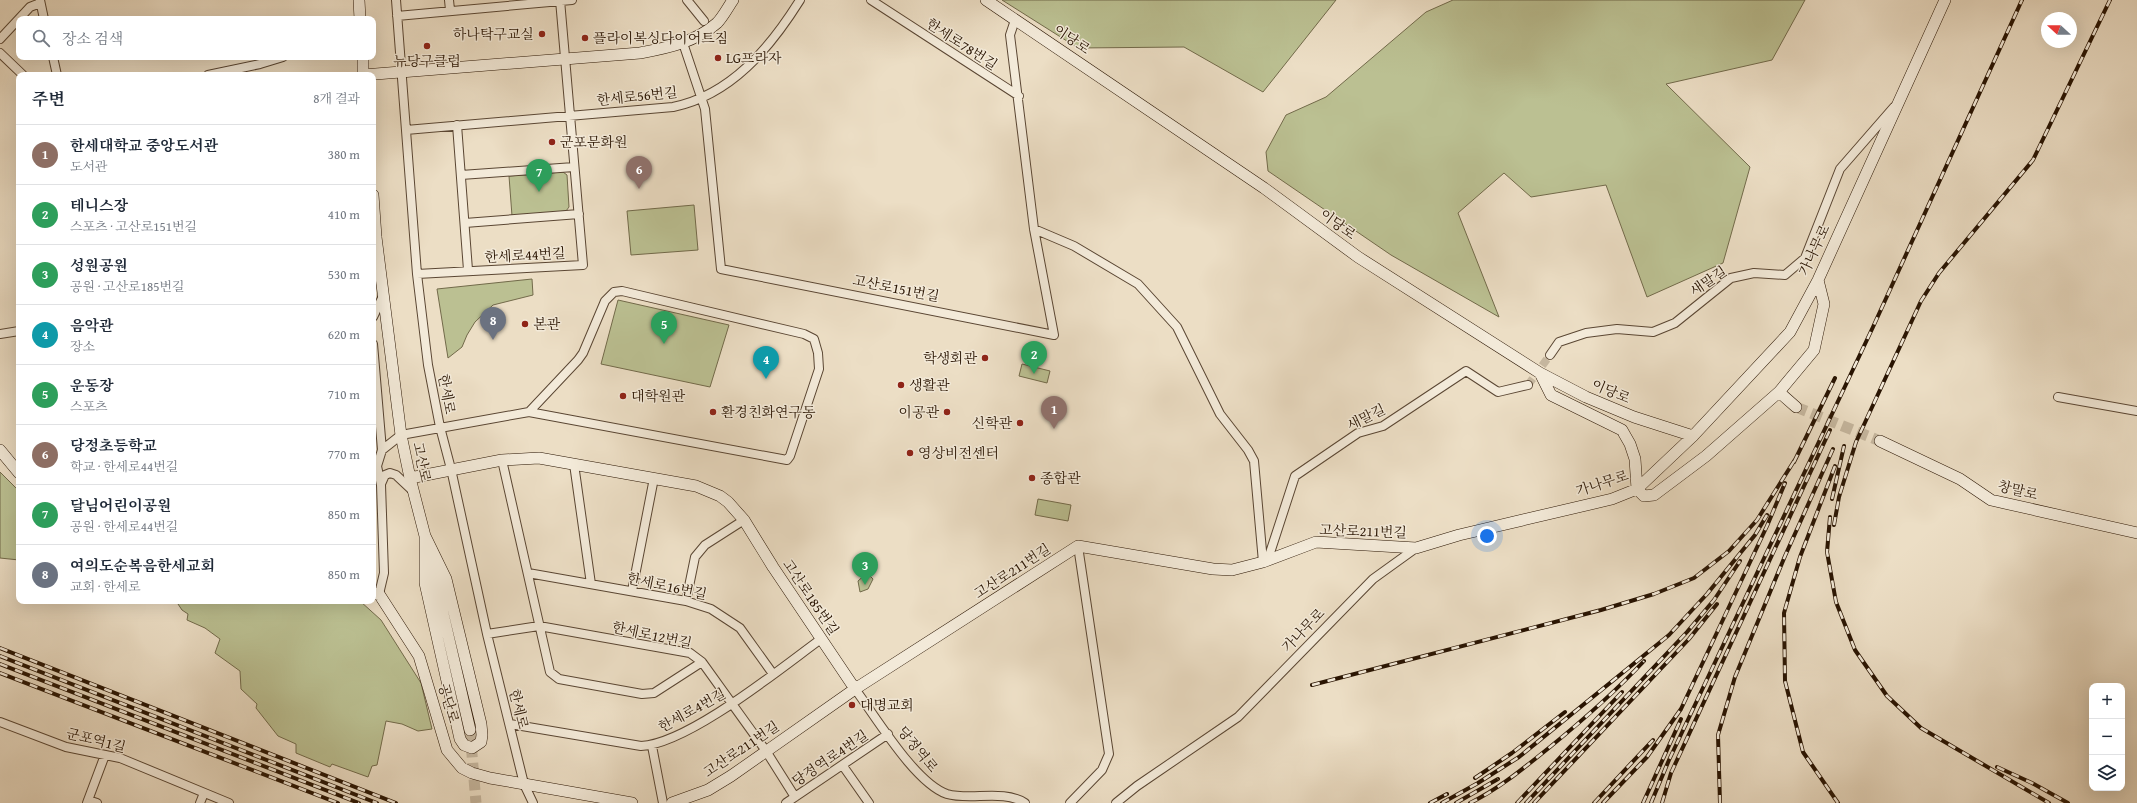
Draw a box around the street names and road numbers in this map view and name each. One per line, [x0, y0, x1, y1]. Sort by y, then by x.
street label: 한세로78번길 [923, 14, 1001, 74]
street label: 이당로 [1050, 19, 1095, 59]
street label: 한세로56번길 [596, 82, 678, 110]
street label: 이당로 [1316, 204, 1361, 244]
street label: 가나무로 [1794, 221, 1835, 279]
street label: 한세로44번길 [484, 243, 566, 267]
street label: 새말길 [1686, 261, 1730, 301]
street label: 고산로151번길 [851, 270, 941, 306]
street label: 한세로 [434, 372, 460, 416]
street label: 이당로 [1588, 374, 1634, 408]
street label: 새말길 [1343, 399, 1389, 435]
street label: 고산로 [408, 440, 436, 484]
street label: 가나무로 [1573, 465, 1631, 501]
street label: 창말로 [1996, 475, 2041, 505]
street label: 고산로211번길 [1319, 519, 1407, 543]
street label: 고산로211번길 [970, 539, 1054, 603]
street label: 고산로185번길 [778, 555, 844, 639]
street label: 한세로16번길 [625, 568, 709, 604]
street label: 가나무로 [1277, 603, 1329, 656]
street label: 한세로12번길 [610, 617, 694, 653]
street label: 공단로 [434, 681, 464, 726]
street label: 한세로4번길 [655, 683, 729, 737]
street label: 한세로 [504, 687, 534, 732]
street label: 고산로211번길 [699, 716, 783, 782]
street label: 당정역로 [893, 722, 943, 777]
street label: 군포역1길 [64, 723, 128, 757]
street label: 당정역로4번길 [788, 725, 872, 791]

